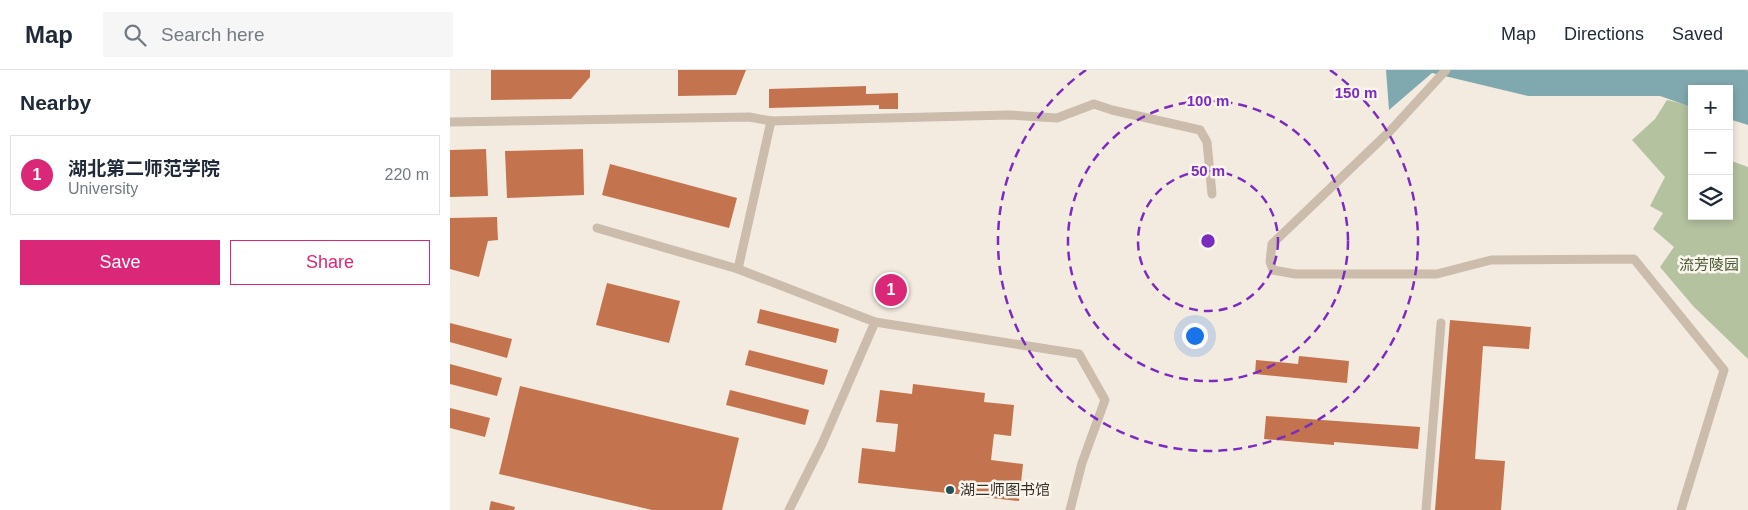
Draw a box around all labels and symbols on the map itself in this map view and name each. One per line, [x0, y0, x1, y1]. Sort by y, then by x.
text: 150 m [1335, 84, 1377, 101]
text: 100 m [1187, 92, 1229, 109]
text: 50 m [1191, 162, 1225, 179]
centre of rings [1199, 232, 1217, 250]
park label: 流芳陵园 [1679, 256, 1739, 273]
pin: 1 [875, 271, 907, 309]
your location [1182, 323, 1208, 349]
place label: 湖二师图书馆 [960, 481, 1050, 498]
marker: 湖二师图书馆 [944, 484, 956, 496]

